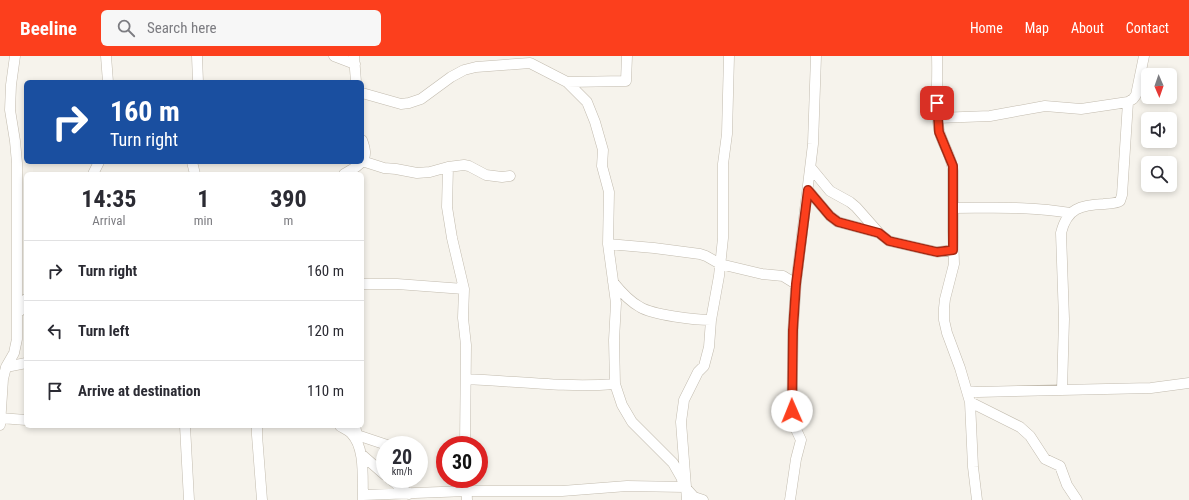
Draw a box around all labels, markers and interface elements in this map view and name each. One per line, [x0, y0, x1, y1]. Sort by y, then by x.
search box [101, 10, 381, 46]
text: Beeline [20, 17, 77, 40]
icon: search [115, 17, 137, 39]
text: Search here [147, 19, 217, 37]
text: Home [970, 20, 1003, 36]
text: Map [1025, 20, 1049, 36]
text: About [1071, 20, 1104, 36]
text: Contact [1126, 20, 1169, 36]
north arrow [1141, 68, 1177, 104]
map controls [1141, 68, 1177, 192]
pin [920, 86, 954, 120]
icon: arrive [926, 92, 948, 114]
text: 160 m [110, 95, 180, 128]
icon: right [44, 96, 96, 148]
button: sound [1141, 112, 1177, 148]
text: Turn right [110, 129, 178, 150]
button: search [1141, 156, 1177, 192]
text: 14:35 [81, 185, 136, 213]
text: 1 [197, 185, 209, 213]
text: 390 [270, 185, 307, 213]
text: Arrival [92, 213, 125, 228]
text: min [194, 213, 213, 228]
text: m [284, 213, 293, 228]
icon: right [44, 260, 66, 282]
text: Turn right [78, 262, 137, 280]
text: 160 m [307, 262, 344, 280]
icon: left [44, 320, 66, 342]
text: Turn left [78, 322, 129, 340]
text: 120 m [307, 322, 344, 340]
icon: arrive [44, 380, 66, 402]
text: Arrive at destination [78, 382, 201, 400]
text: 110 m [307, 382, 344, 400]
position arrow [771, 390, 813, 432]
speed limit sign: 30 [436, 436, 488, 488]
text: 20 [392, 445, 412, 469]
text: km/h [392, 466, 412, 477]

